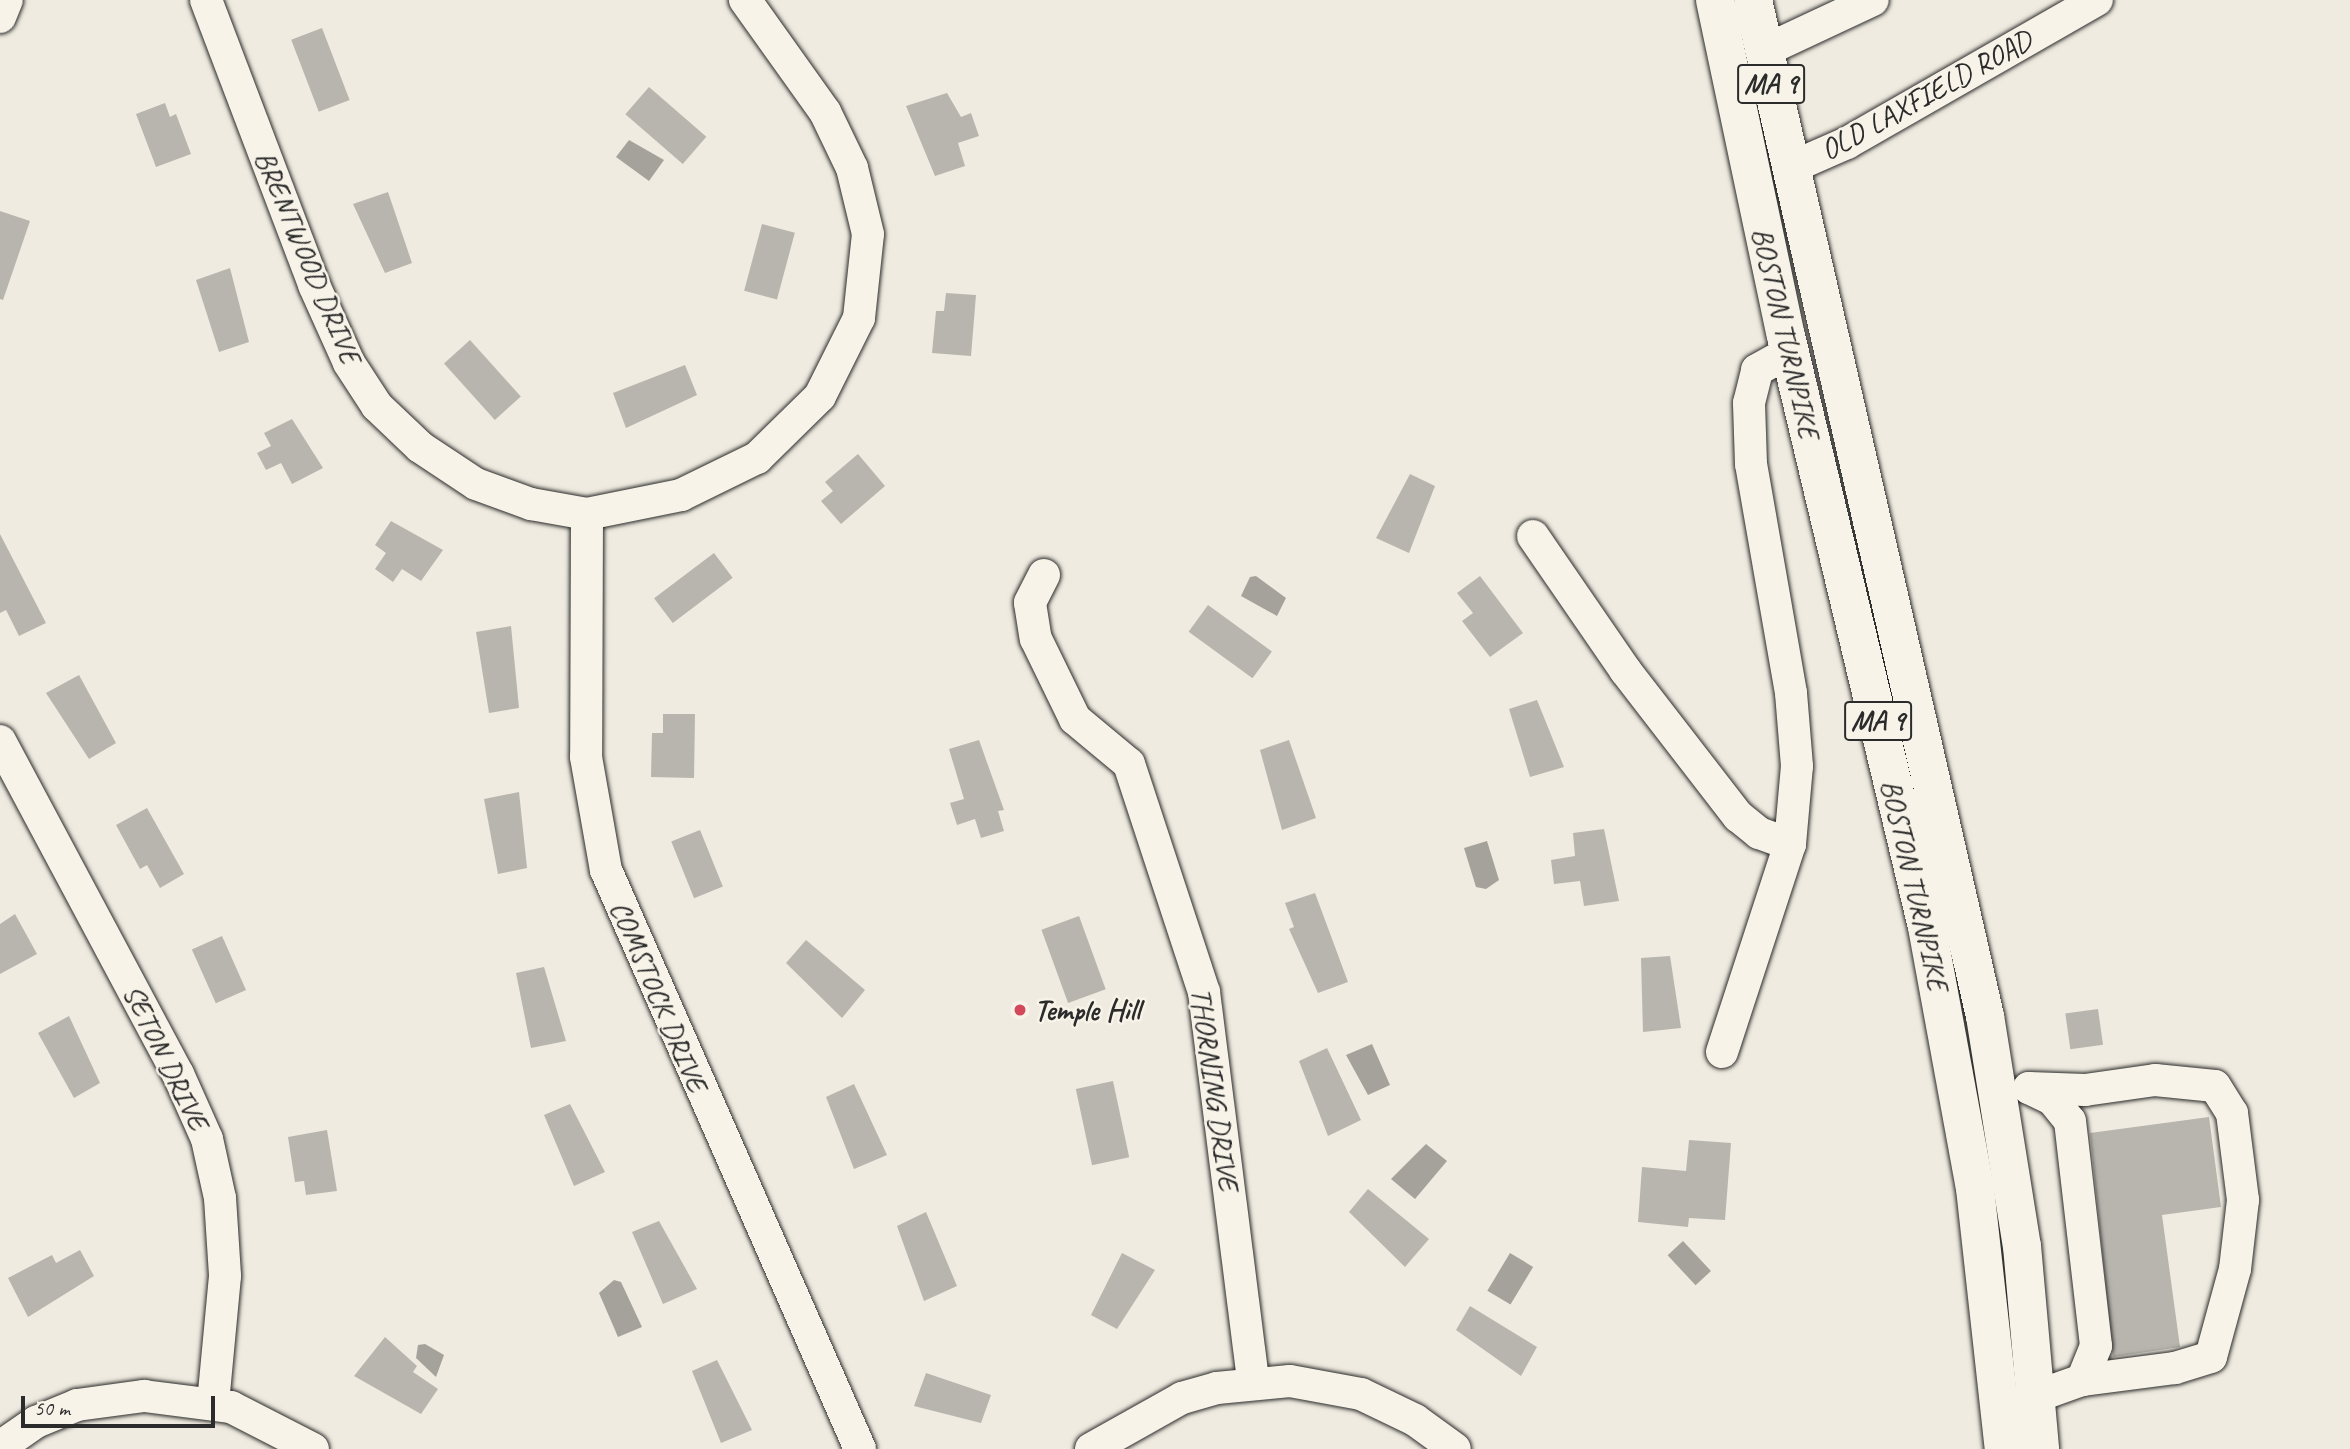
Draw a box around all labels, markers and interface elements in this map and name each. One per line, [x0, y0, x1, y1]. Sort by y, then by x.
street label: OLD LAXFIELD ROAD [1813, 21, 2039, 169]
road number: MA 9 [1736, 60, 1806, 108]
street label: BRENTWOOD DRIVE [247, 145, 369, 369]
street label: BOSTON TURNPIKE [1744, 225, 1828, 441]
road number: MA 9 [1843, 696, 1913, 746]
street label: BOSTON TURNPIKE [1873, 777, 1957, 993]
street label: COMSTOCK DRIVE [603, 895, 715, 1097]
street label: SETON DRIVE [115, 978, 217, 1136]
street label: THORNING DRIVE [1183, 985, 1247, 1193]
place label: Temple Hill [1034, 992, 1140, 1028]
marker: Temple Hill [1012, 1002, 1028, 1018]
scale bar [24, 1382, 219, 1426]
text: 50 m [34, 1395, 70, 1421]

